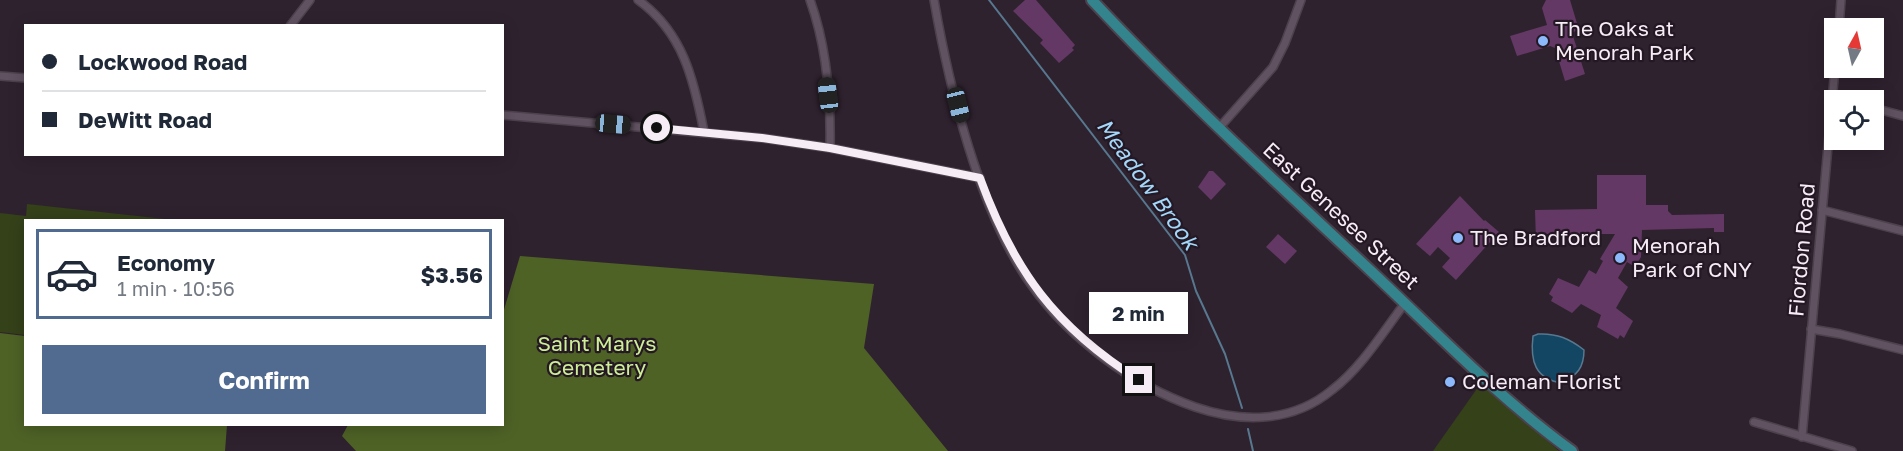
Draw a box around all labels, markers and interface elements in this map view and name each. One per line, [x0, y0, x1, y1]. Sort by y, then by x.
place label: The Oaks at Menorah Park [1555, 15, 1694, 65]
north arrow [1824, 18, 1884, 78]
map controls [1824, 18, 1884, 150]
marker: The Oaks at Menorah Park [1536, 34, 1550, 48]
text: Lockwood Road [78, 48, 247, 75]
car [817, 76, 839, 114]
car [945, 85, 971, 125]
button: locate [1824, 90, 1884, 150]
text: DeWitt Road [78, 106, 212, 133]
car [594, 113, 632, 135]
water label: Meadow Brook [1092, 113, 1207, 257]
route start [643, 114, 670, 141]
street label: East Genesee Street [1258, 136, 1425, 294]
street label: Fiordon Road [1782, 182, 1820, 318]
place label: The Bradford [1470, 224, 1601, 250]
marker: The Bradford [1451, 231, 1465, 245]
place label: Menorah Park of CNY [1632, 232, 1752, 282]
icon: car [45, 247, 99, 301]
text: Economy [117, 249, 215, 276]
marker: Menorah Park of CNY [1613, 251, 1627, 265]
text: $3.56 [420, 261, 483, 288]
text: 1 min · 10:56 [117, 276, 235, 300]
callout: 2 min [1090, 293, 1188, 335]
text: 2 min [1112, 301, 1165, 325]
park label: Saint Marys Cemetery [538, 330, 656, 380]
button: Confirm [42, 345, 486, 414]
route end [1125, 366, 1152, 393]
place label: Coleman Florist [1462, 368, 1621, 394]
marker: Coleman Florist [1443, 375, 1457, 389]

